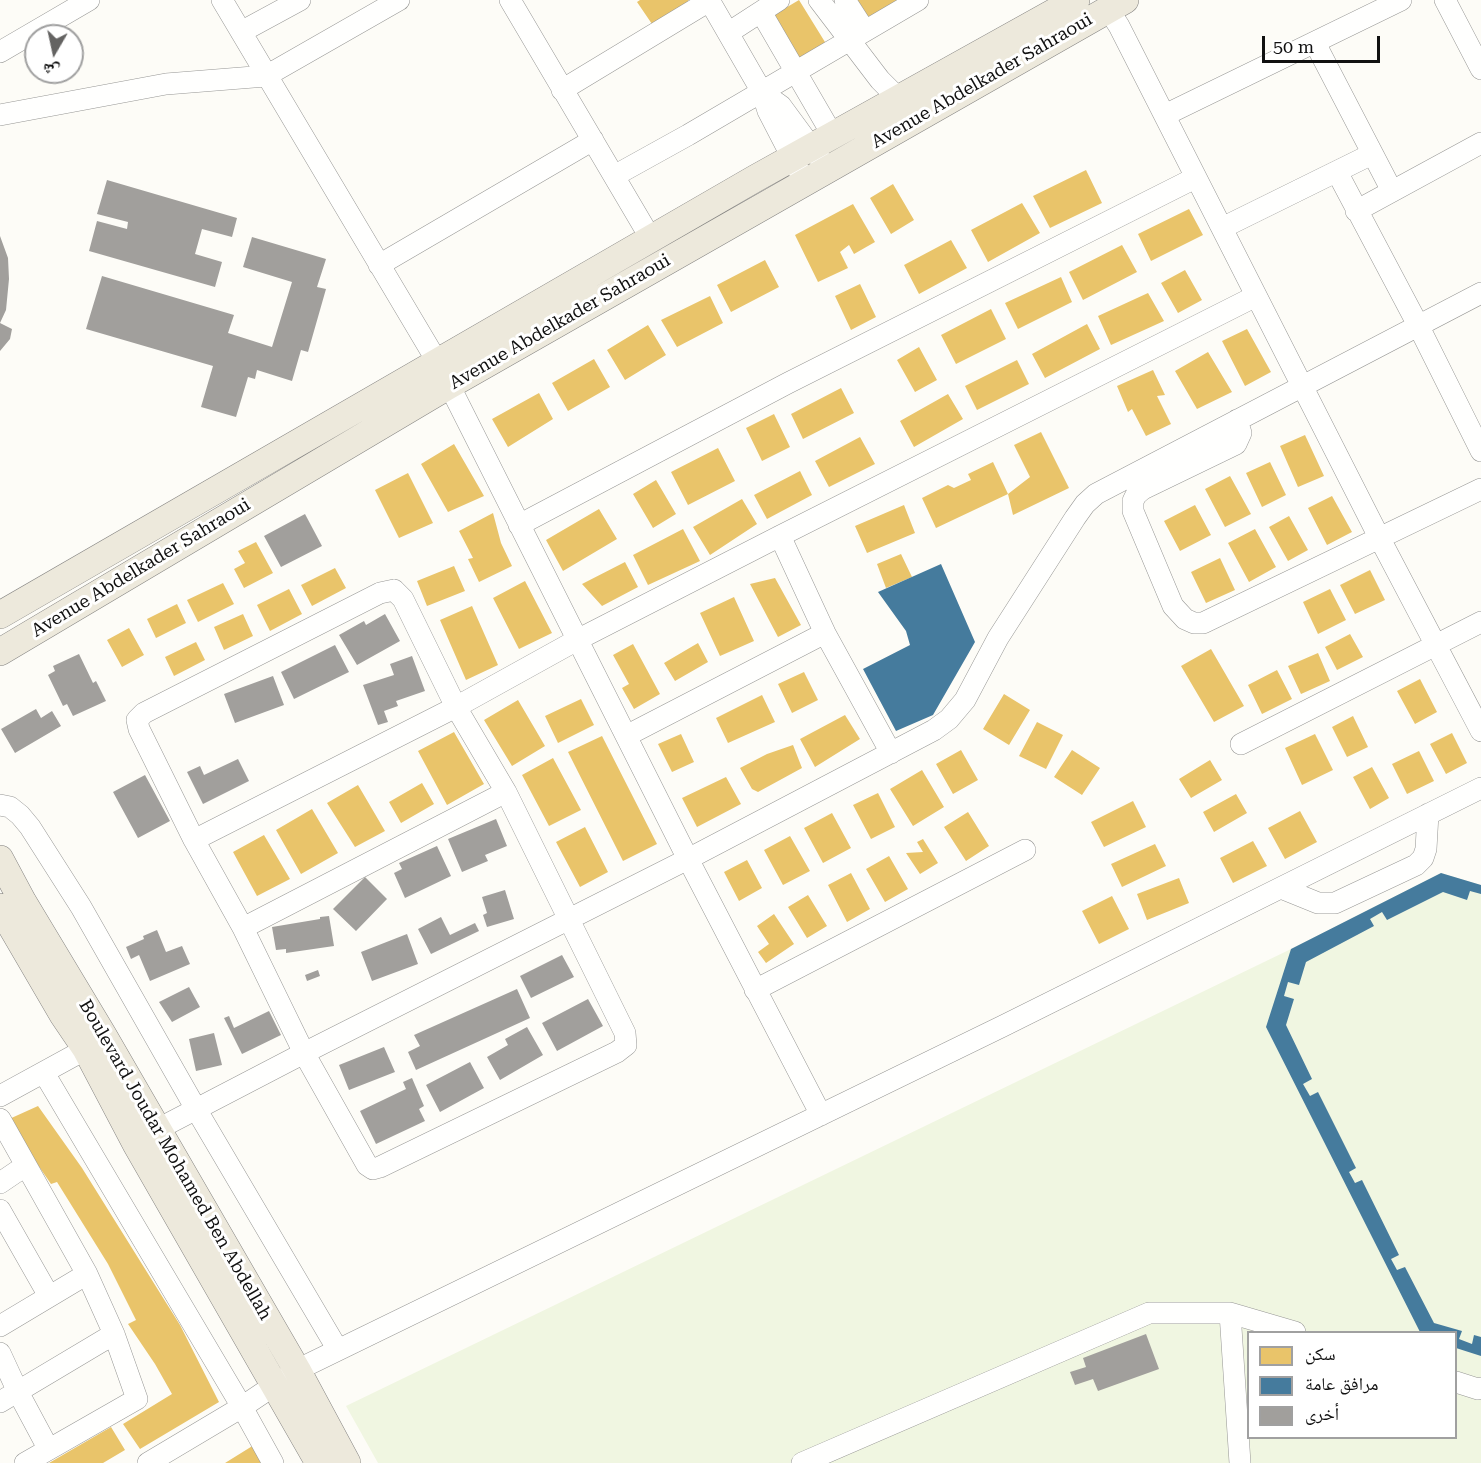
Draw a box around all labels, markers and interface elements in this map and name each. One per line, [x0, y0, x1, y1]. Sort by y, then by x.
street label: Avenue Abdelkader Sahraoui [868, 9, 1096, 153]
north arrow [24, 24, 84, 84]
scale bar [1265, 24, 1384, 62]
text: 50 m [1273, 36, 1314, 57]
text: ش [42, 60, 61, 81]
street label: Avenue Abdelkader Sahraoui [446, 250, 674, 394]
street label: Avenue Abdelkader Sahraoui [28, 494, 254, 642]
street label: Boulevard Joudar Mohamed Ben Abdellah [74, 996, 276, 1324]
legend [1247, 1331, 1457, 1439]
text: سكن [1305, 1343, 1336, 1364]
text: مرافق عامة [1305, 1373, 1378, 1394]
text: أخرى [1305, 1403, 1339, 1424]

